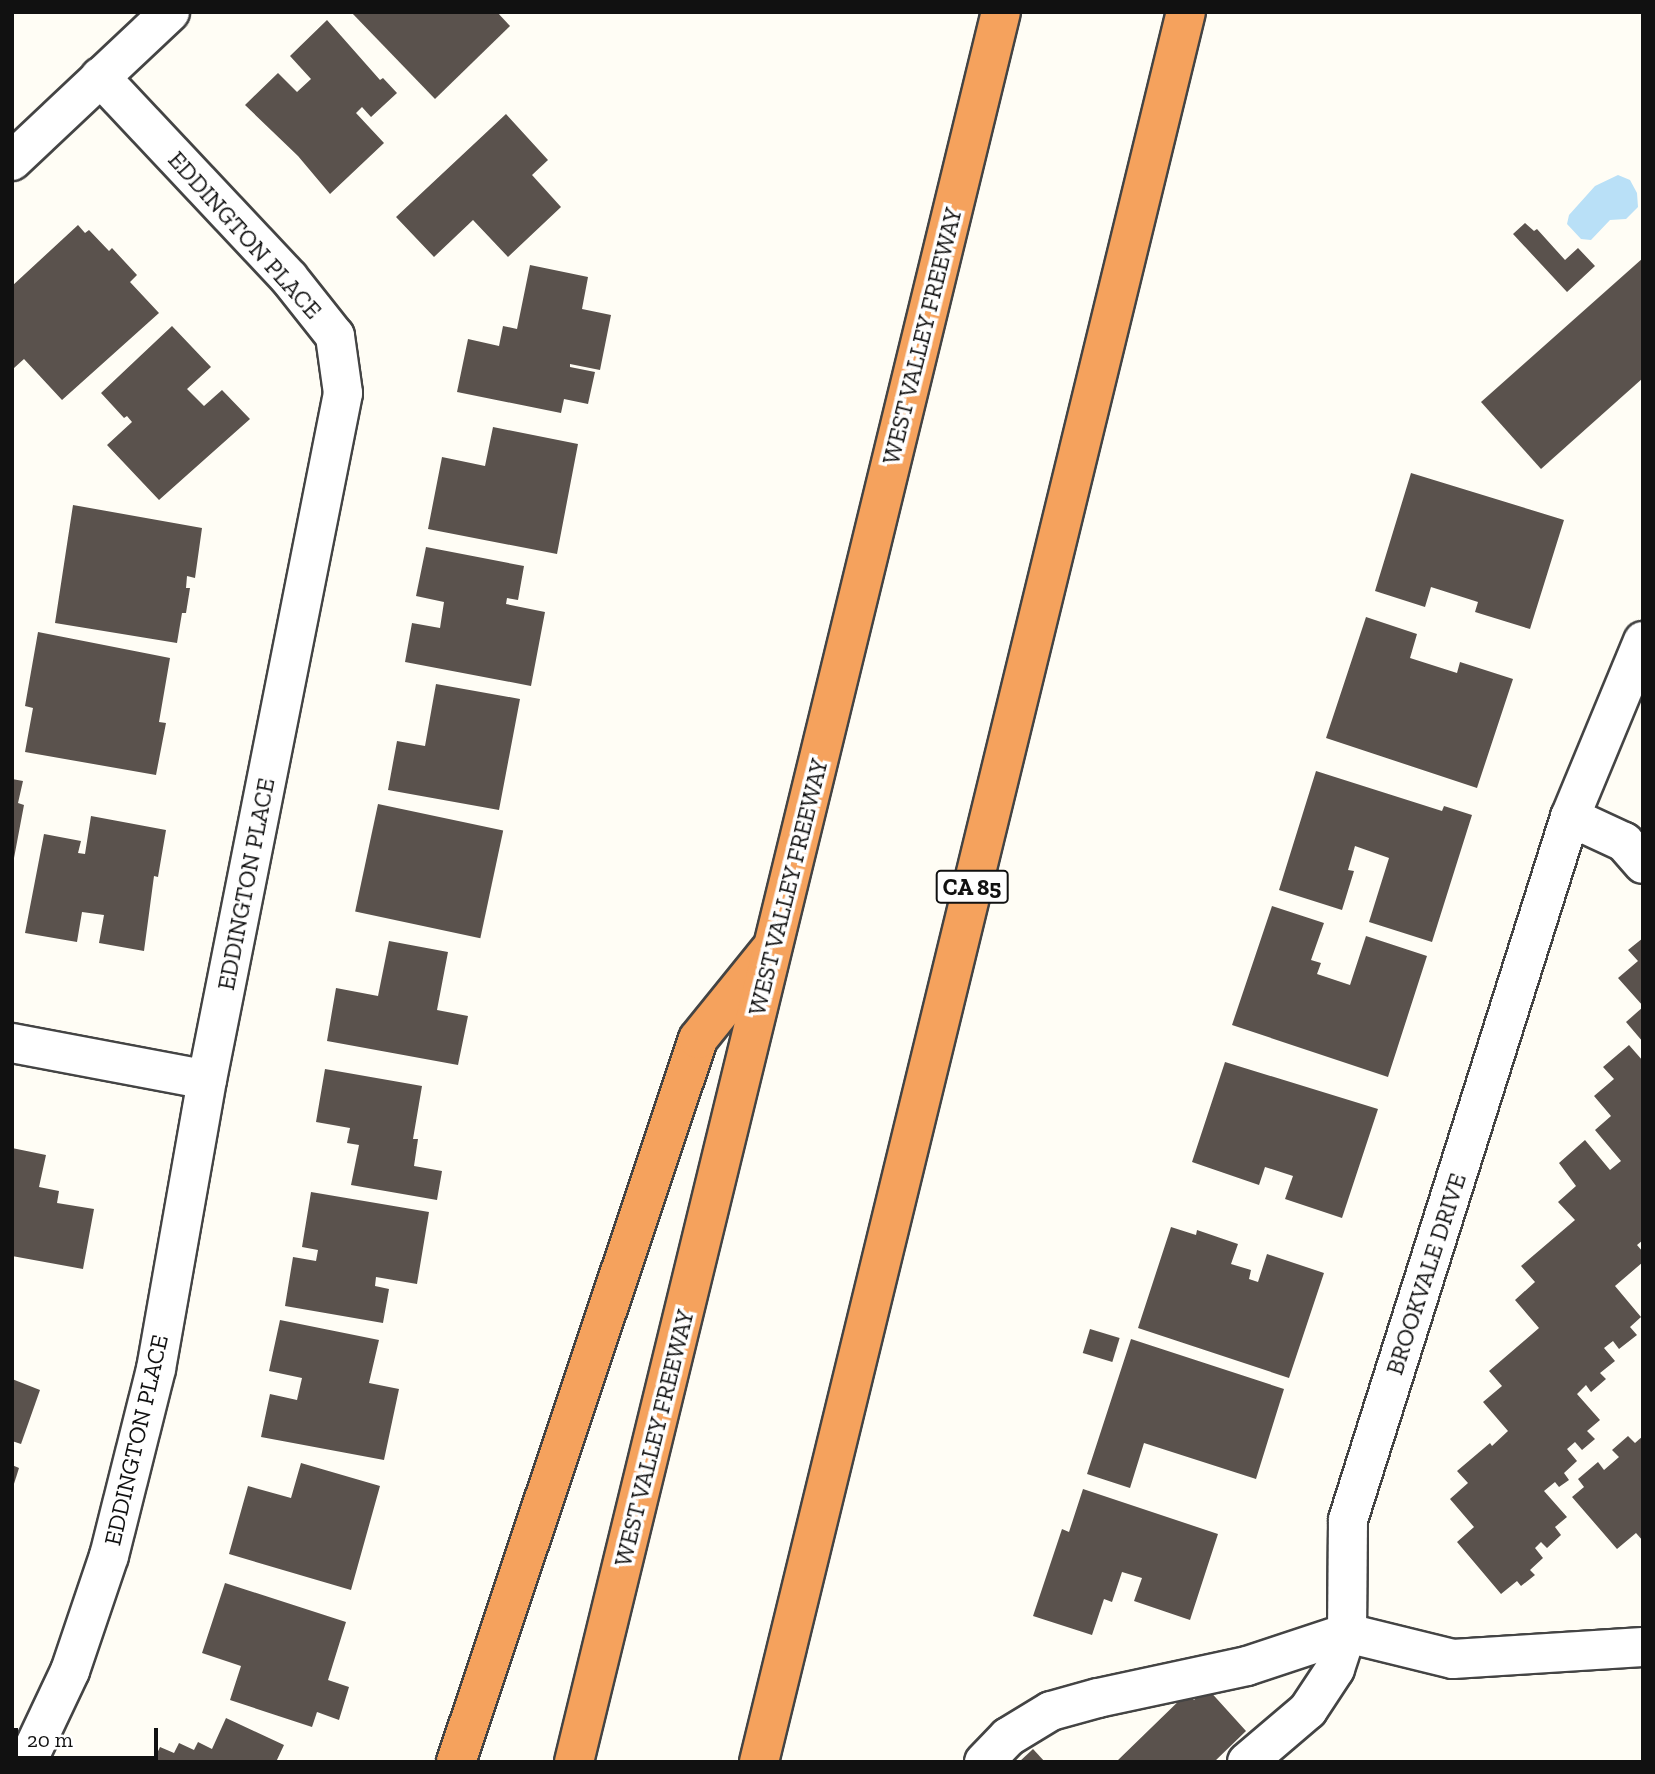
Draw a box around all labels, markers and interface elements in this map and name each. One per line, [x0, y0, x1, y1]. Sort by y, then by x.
street label: EDDINGTON PLACE [162, 145, 328, 325]
street label: WEST VALLEY FREEWAY [876, 204, 968, 468]
street label: WEST VALLEY FREEWAY [742, 755, 834, 1019]
street label: EDDINGTON PLACE [211, 775, 281, 993]
road number: CA 85 [935, 867, 1009, 906]
street label: BROOKVALE DRIVE [1380, 1170, 1472, 1378]
street label: WEST VALLEY FREEWAY [608, 1306, 700, 1570]
street label: EDDINGTON PLACE [98, 1332, 174, 1548]
scale bar [18, 1714, 161, 1758]
text: 20 m [27, 1727, 73, 1752]

